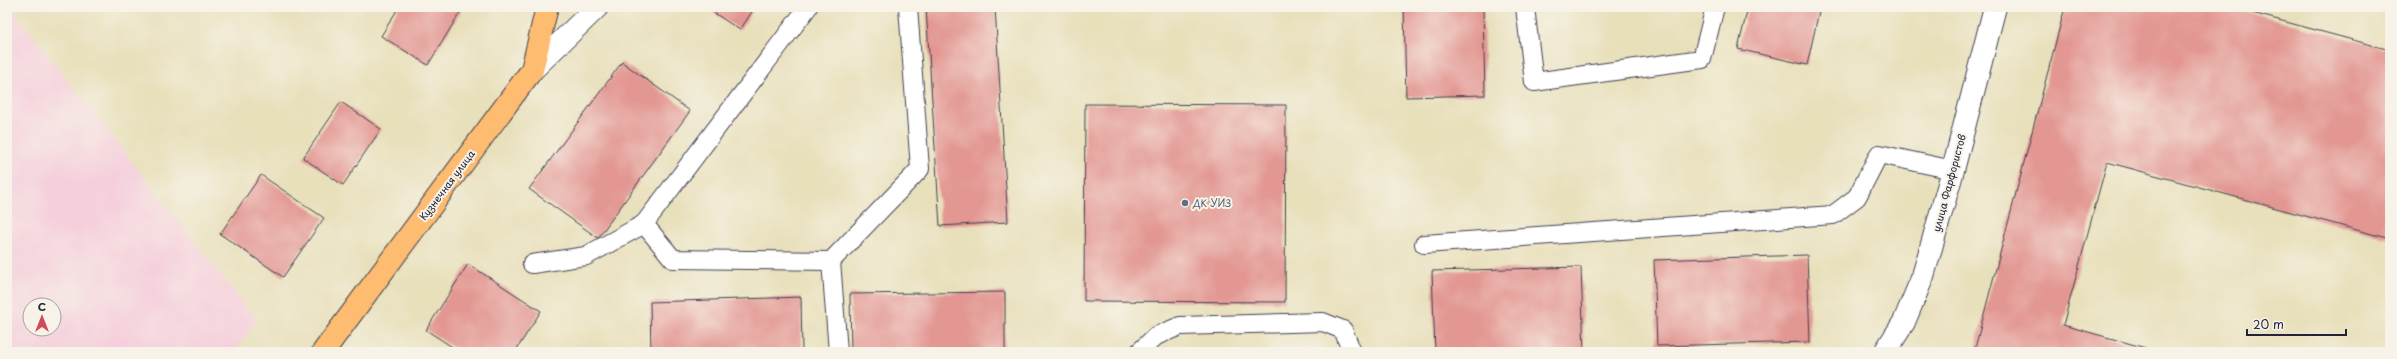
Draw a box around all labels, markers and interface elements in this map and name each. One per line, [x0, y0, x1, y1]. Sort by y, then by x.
street label: улица Фарфористов [1928, 132, 1969, 233]
street label: Кузнечная улица [415, 146, 478, 223]
place label: ДК УИЗ [1192, 195, 1231, 210]
marker: ДК УИЗ [1180, 198, 1190, 208]
north arrow [22, 297, 62, 337]
text: С [38, 298, 46, 315]
scale bar [2247, 311, 2346, 337]
text: 20 m [2253, 315, 2284, 333]

